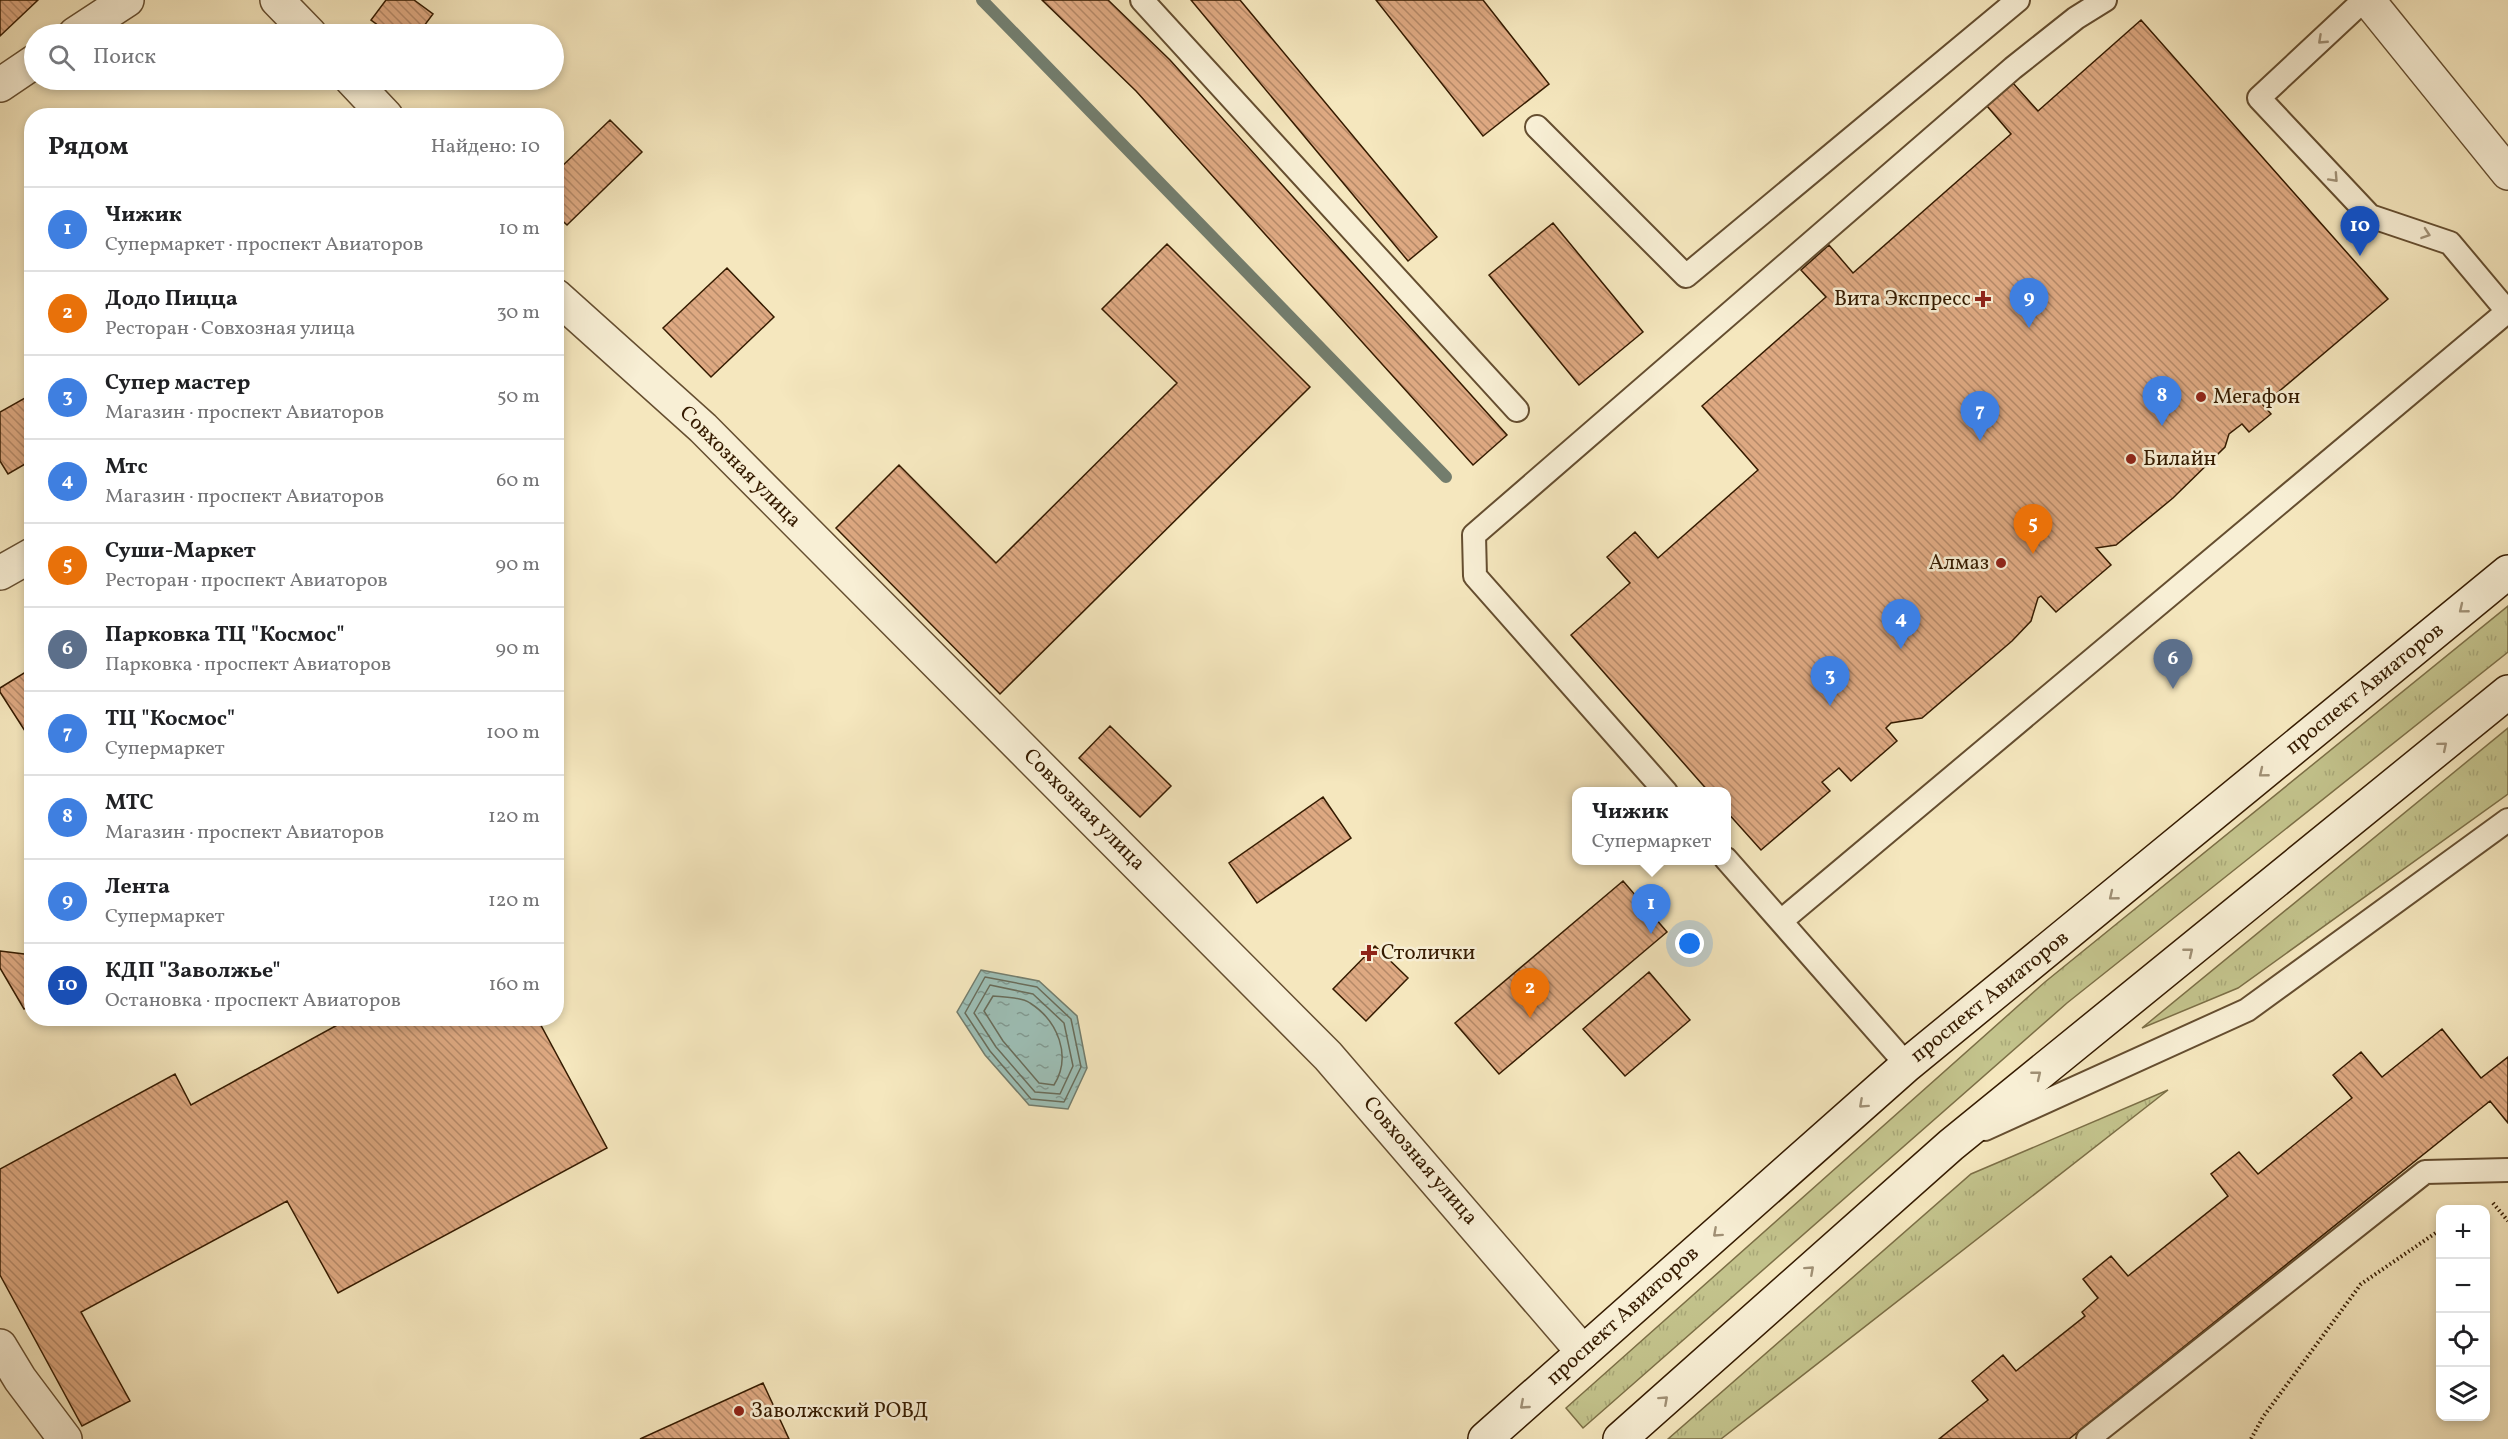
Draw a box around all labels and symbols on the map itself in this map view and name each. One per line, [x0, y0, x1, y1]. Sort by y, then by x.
one-way arrow [2318, 33, 2328, 44]
one-way arrow [2327, 171, 2338, 181]
pin: 10 [2340, 206, 2380, 256]
one-way arrow [2420, 227, 2431, 240]
pin: 9 [2010, 278, 2048, 328]
place label: Вита Экспресс [1834, 285, 1971, 314]
marker: Вита Экспресс [1976, 292, 1990, 306]
pin: 8 [2142, 376, 2182, 426]
place label: Мегафон [2213, 383, 2301, 412]
marker: Мегафон [2194, 390, 2208, 404]
pin: 7 [1960, 392, 2000, 441]
street label: Совхозная улица [672, 399, 808, 535]
place label: Билайн [2143, 445, 2216, 474]
marker: Билайн [2124, 452, 2138, 466]
pin: 5 [2014, 504, 2052, 554]
place label: Алмаз [1929, 549, 1989, 578]
marker: Алмаз [1994, 556, 2008, 570]
pin: 4 [1882, 600, 1920, 649]
one-way arrow [2459, 602, 2470, 613]
street label: проспект Авиаторов [2280, 616, 2450, 762]
pin: 6 [2154, 640, 2192, 689]
pin: 3 [1810, 656, 1850, 706]
street label: Совхозная улица [1016, 742, 1152, 878]
one-way arrow [2436, 742, 2447, 753]
one-way arrow [2259, 765, 2270, 776]
pin: 1 [1632, 884, 1670, 934]
one-way arrow [2108, 889, 2119, 900]
street label: проспект Авиаторов [1905, 924, 2075, 1070]
your location [1675, 929, 1704, 958]
place label: Столички [1381, 939, 1475, 968]
marker: Столички [1362, 946, 1376, 960]
one-way arrow [2182, 949, 2193, 960]
pin: 2 [1510, 968, 1550, 1018]
one-way arrow [2030, 1071, 2041, 1082]
street label: Совхозная улица [1356, 1090, 1484, 1232]
one-way arrow [1859, 1097, 1870, 1108]
one-way arrow [1713, 1226, 1724, 1237]
street label: проспект Авиаторов [1540, 1240, 1706, 1392]
one-way arrow [1803, 1266, 1814, 1277]
one-way arrow [1657, 1396, 1668, 1407]
place label: Заволжский РОВД [751, 1397, 929, 1426]
one-way arrow [1520, 1398, 1531, 1409]
marker: Заволжский РОВД [732, 1404, 746, 1418]

